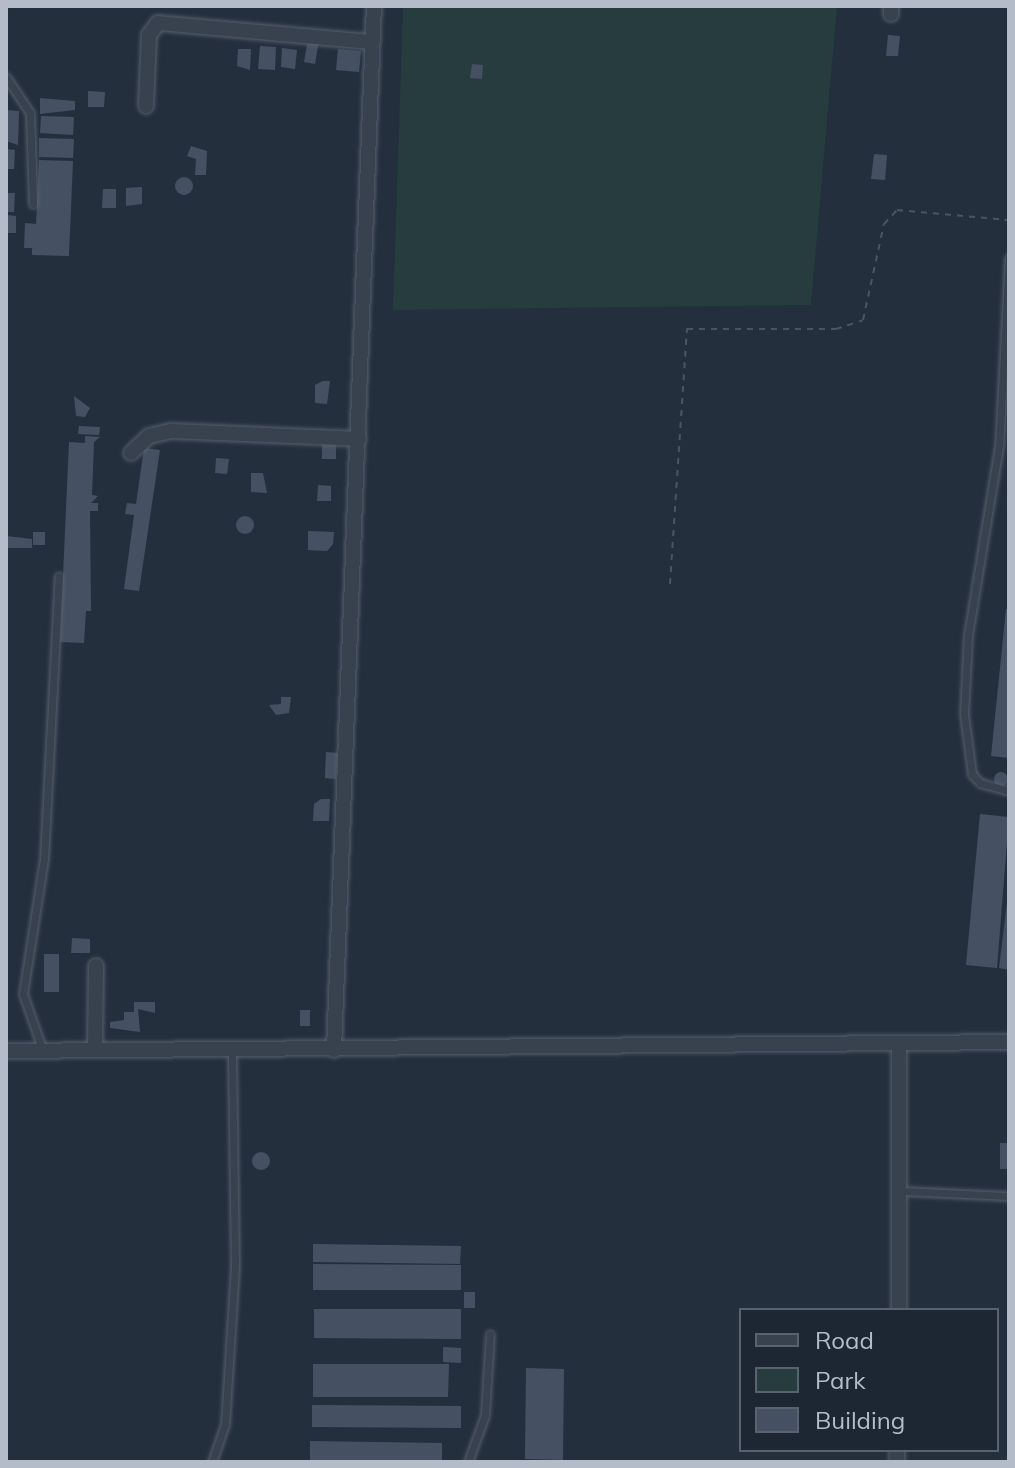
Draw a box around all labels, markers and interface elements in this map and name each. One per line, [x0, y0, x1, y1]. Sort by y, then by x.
legend [739, 1308, 999, 1452]
text: Road [815, 1325, 874, 1355]
text: Park [815, 1365, 866, 1395]
text: Building [815, 1405, 905, 1435]

